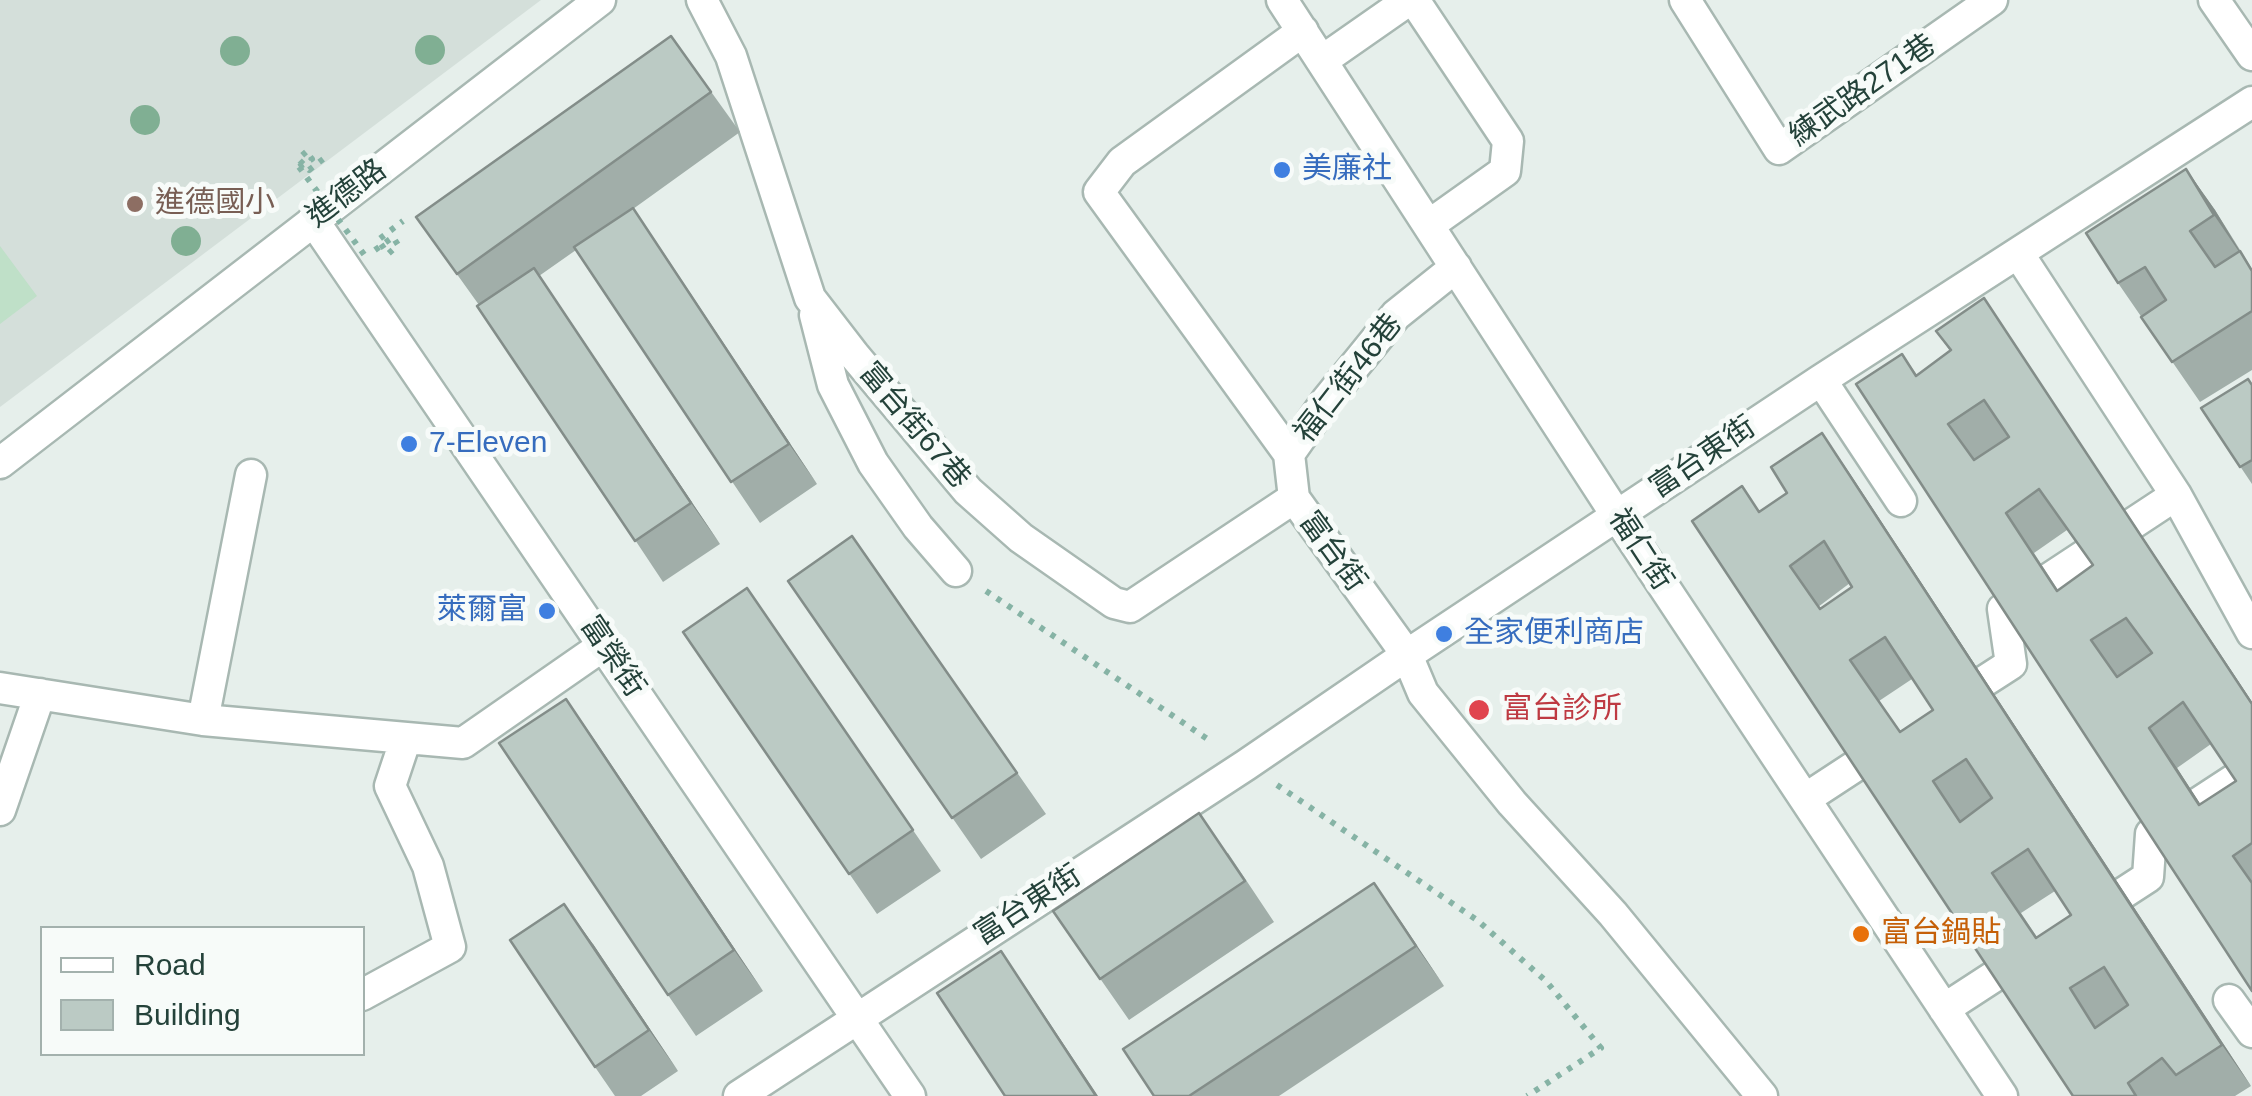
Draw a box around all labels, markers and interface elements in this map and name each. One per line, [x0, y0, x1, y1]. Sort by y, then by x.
street label: 練武路271巷 [1783, 27, 1943, 155]
place label: 美廉社 [1302, 152, 1392, 188]
street label: 進德路 [300, 153, 394, 235]
marker: 美廉社 [1271, 159, 1293, 181]
place label: 進德國小 [155, 186, 275, 222]
marker: 進德國小 [124, 193, 146, 215]
street label: 福仁街46巷 [1288, 307, 1410, 451]
street label: 富台街67巷 [851, 356, 977, 496]
street label: 富台東街 [1643, 410, 1763, 506]
place label: 7-Eleven [429, 426, 547, 462]
marker: 7-Eleven [398, 433, 420, 455]
street label: 福仁街 [1600, 502, 1680, 598]
street label: 富台街 [1291, 505, 1373, 599]
place label: 萊爾富 [437, 593, 527, 629]
marker: 萊爾富 [536, 600, 558, 622]
street label: 富榮街 [572, 610, 652, 704]
place label: 全家便利商店 [1464, 616, 1644, 652]
marker: 全家便利商店 [1433, 623, 1455, 645]
place label: 富台診所 [1502, 692, 1622, 728]
marker: 富台診所 [1466, 697, 1492, 723]
street label: 富台東街 [968, 858, 1088, 954]
place label: 富台鍋貼 [1881, 916, 2001, 952]
marker: 富台鍋貼 [1850, 923, 1872, 945]
legend [40, 926, 365, 1056]
text: Road [134, 948, 206, 981]
text: Building [134, 998, 241, 1031]

